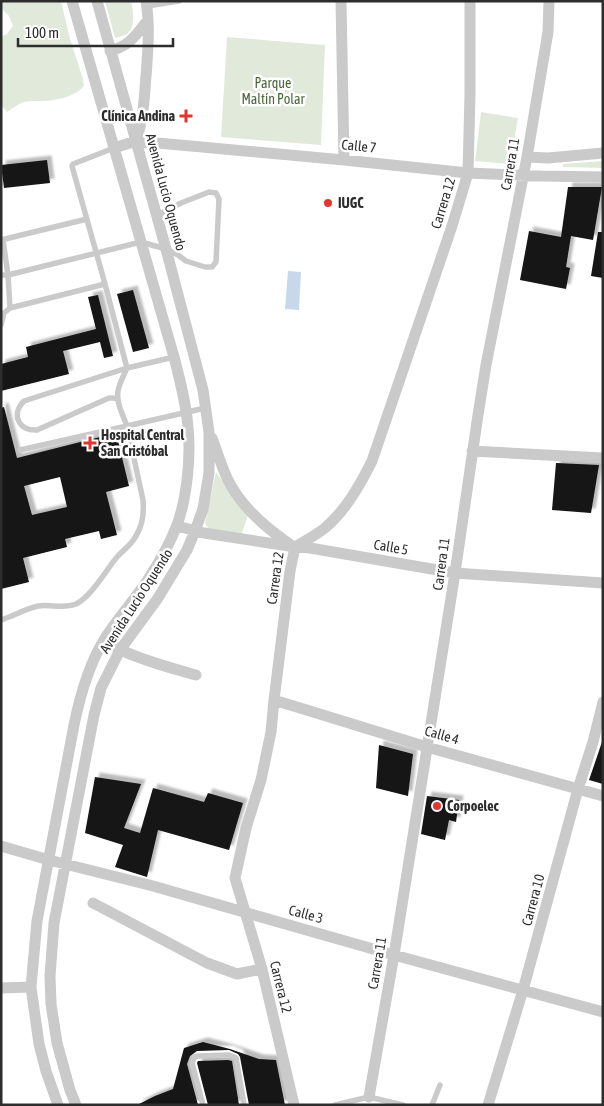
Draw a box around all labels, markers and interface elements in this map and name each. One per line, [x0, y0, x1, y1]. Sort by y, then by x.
scale bar [18, 15, 172, 47]
text: 100 m [25, 24, 59, 41]
park label: Parque Maltín Polar [241, 75, 305, 107]
place label: Clínica Andina [101, 108, 175, 124]
marker: Clínica Andina [179, 109, 193, 123]
street label: Avenida Lucio Oquendo [143, 132, 189, 252]
street label: Calle 7 [341, 136, 377, 156]
street label: Carrera 11 [498, 137, 522, 191]
street label: Carrera 12 [428, 175, 458, 231]
place label: IUGC [338, 195, 364, 211]
marker: IUGC [322, 197, 334, 209]
place label: Hospital Central San Cristóbal [101, 427, 185, 459]
marker: Hospital Central San Cristóbal [83, 436, 97, 450]
street label: Calle 5 [372, 536, 410, 558]
street label: Carrera 11 [429, 537, 453, 591]
street label: Avenida Lucio Oquendo [96, 546, 176, 656]
street label: Carrera 12 [263, 551, 287, 605]
street label: Calle 4 [423, 722, 461, 748]
place label: Corpoelec [447, 798, 499, 814]
marker: Corpoelec [431, 800, 443, 812]
street label: Carrera 10 [518, 872, 548, 928]
street label: Calle 3 [287, 902, 325, 926]
street label: Carrera 11 [365, 936, 389, 990]
street label: Carrera 12 [267, 959, 295, 1015]

